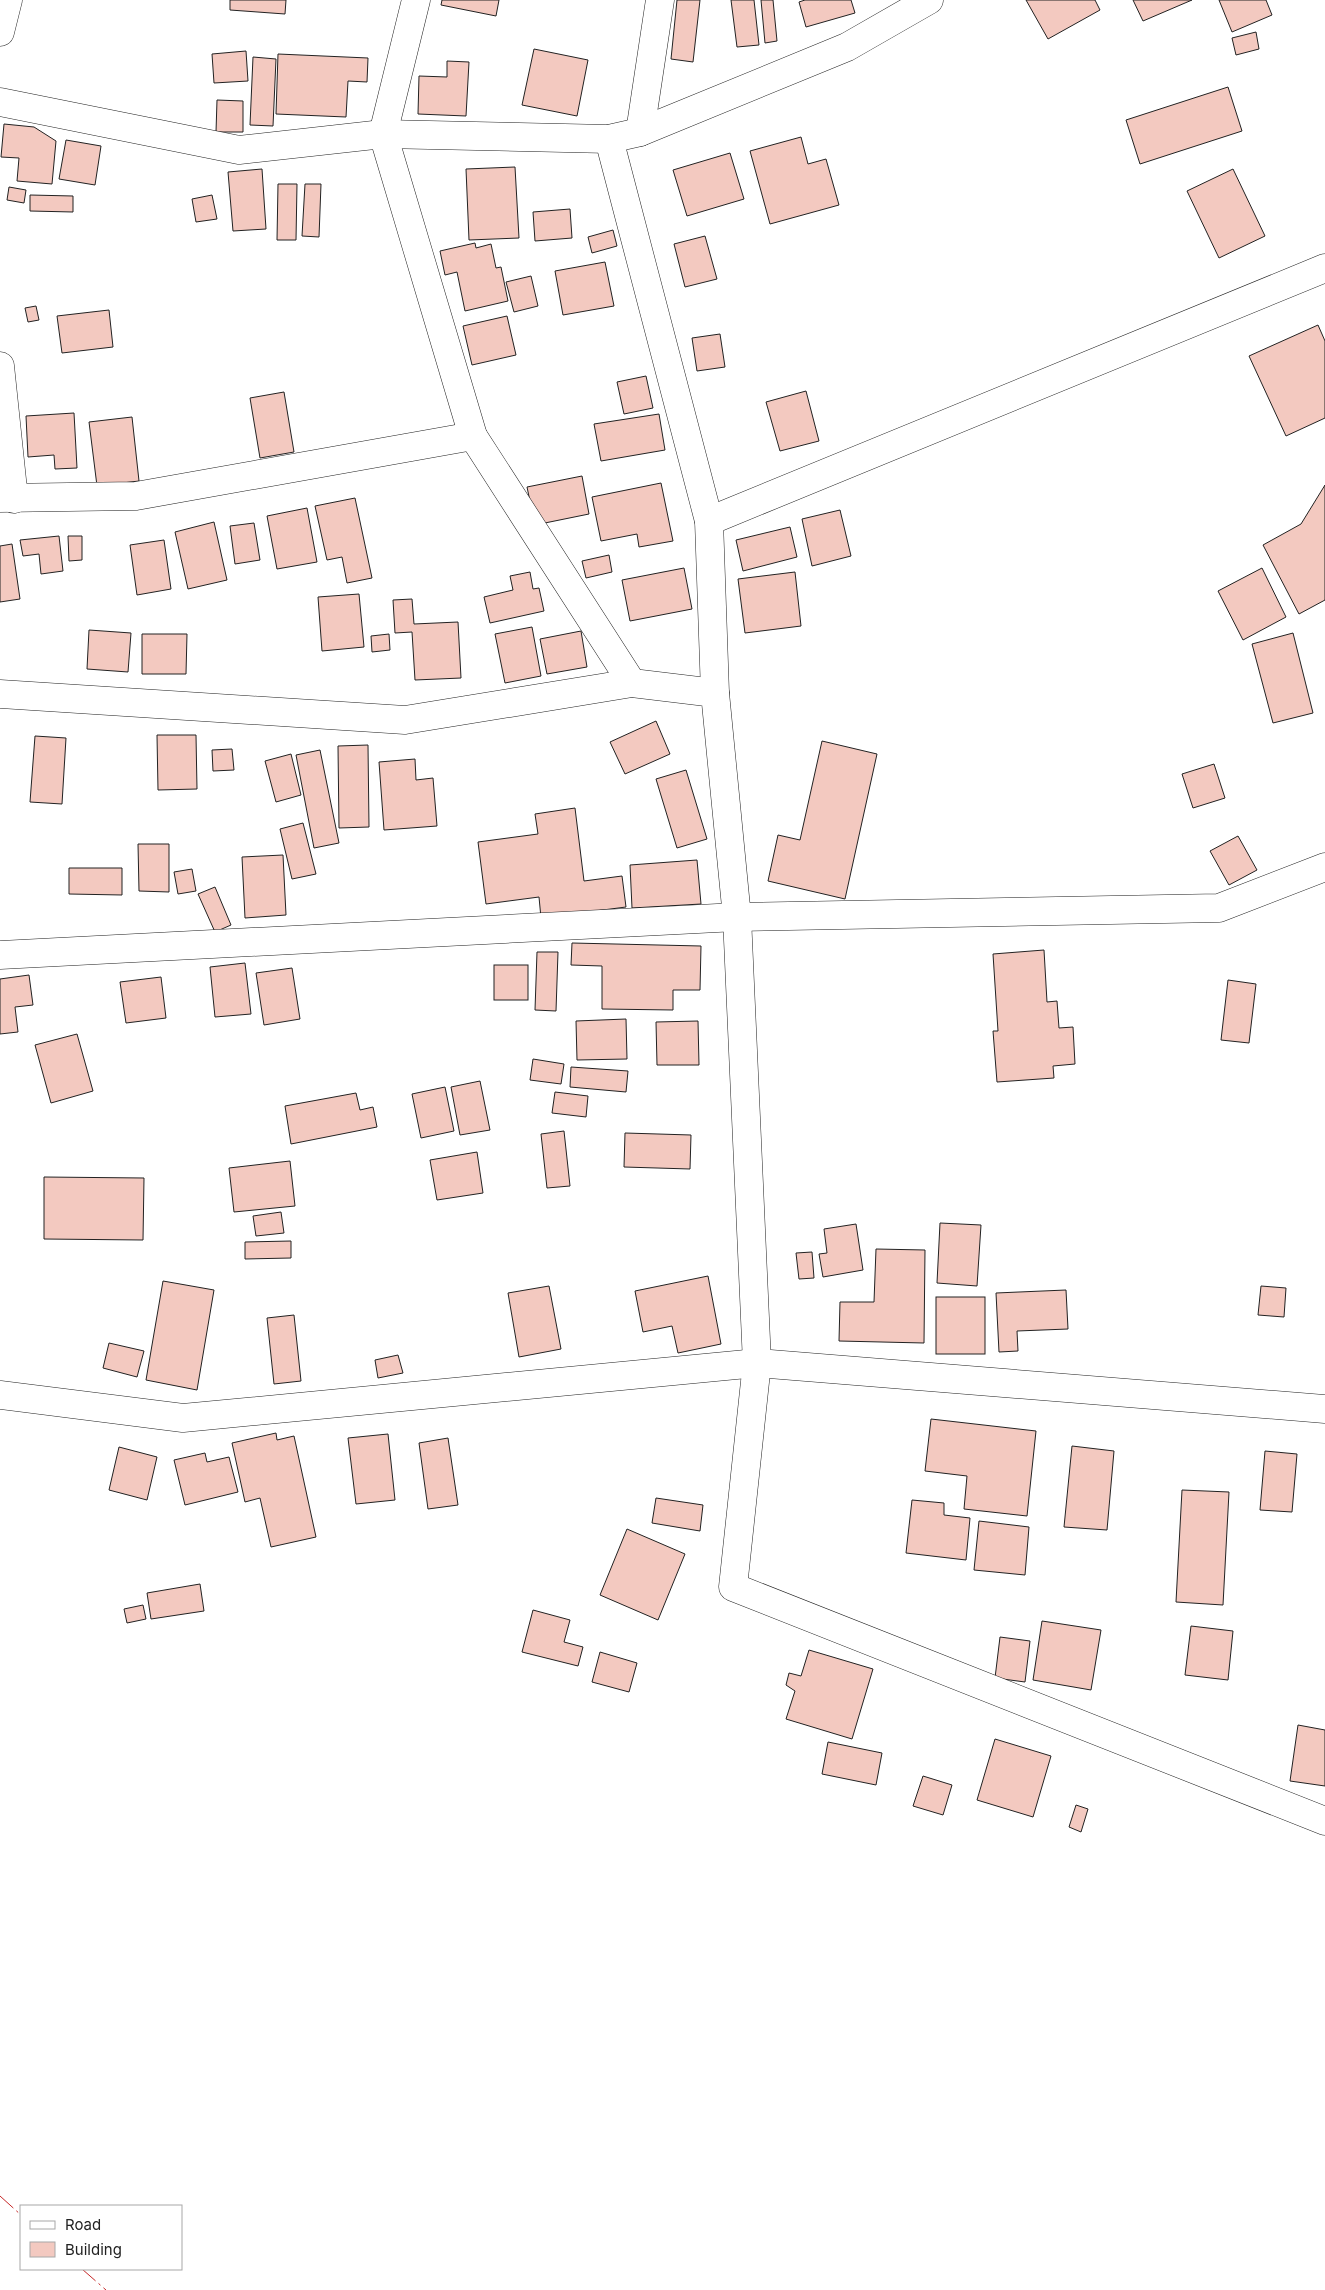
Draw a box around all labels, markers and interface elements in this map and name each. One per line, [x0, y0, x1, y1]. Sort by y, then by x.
legend [20, 2205, 182, 2270]
text: Road [65, 2215, 101, 2234]
text: Building [65, 2240, 122, 2259]

